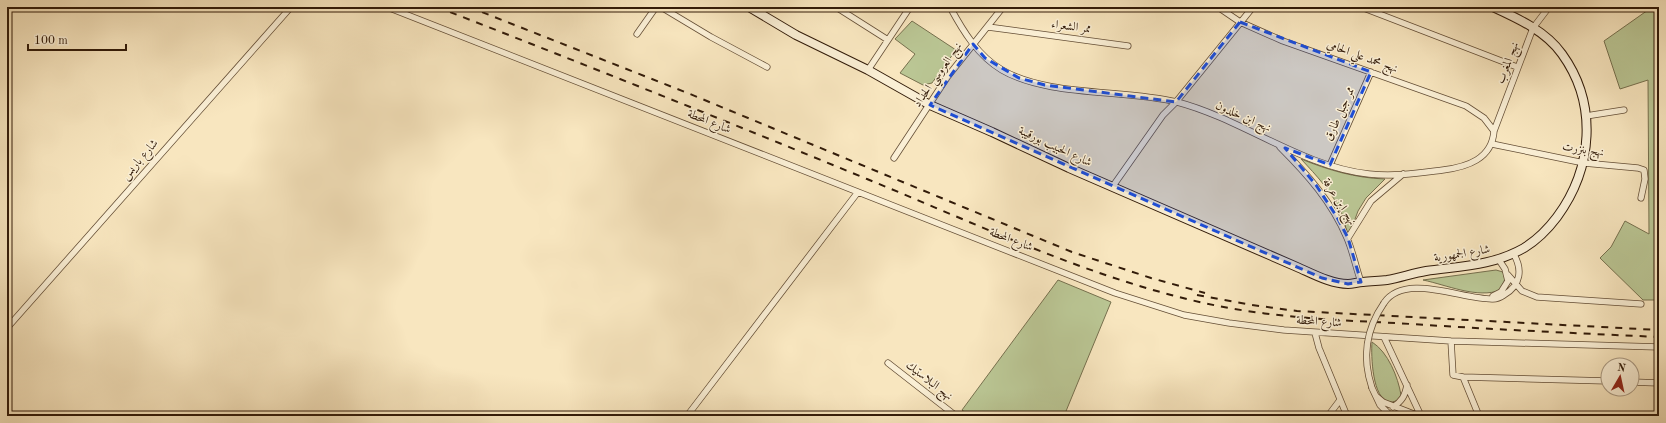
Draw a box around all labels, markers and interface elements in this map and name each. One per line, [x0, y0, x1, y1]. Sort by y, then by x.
street label: ممر الشعراء [1050, 19, 1092, 36]
scale bar [28, 26, 126, 52]
text: 100 m [34, 35, 68, 47]
street label: نهج محمد علي الحامي [1323, 39, 1399, 80]
street label: نهج المغرب [1495, 40, 1525, 87]
street label: نهج العروسي الحداد [911, 41, 968, 112]
street label: ممر جبل طارق [1323, 85, 1359, 143]
street label: نهج ابن خلدون [1212, 99, 1273, 138]
street label: شارع المحطة [684, 107, 733, 140]
street label: شارع الحبيب بورقيبة [1015, 125, 1094, 173]
street label: شارع باريس [119, 137, 164, 185]
street label: نهج بنزرت [1561, 141, 1605, 163]
street label: نهج إبن عرفة [1317, 176, 1358, 230]
street label: شارع المحطة [986, 225, 1035, 258]
street label: شارع الجمهورية [1433, 244, 1492, 268]
street label: شارع المحطة [1296, 313, 1342, 334]
north arrow [1600, 357, 1640, 397]
street label: نهج البلاستيك [901, 358, 955, 406]
text: N [1616, 363, 1627, 375]

